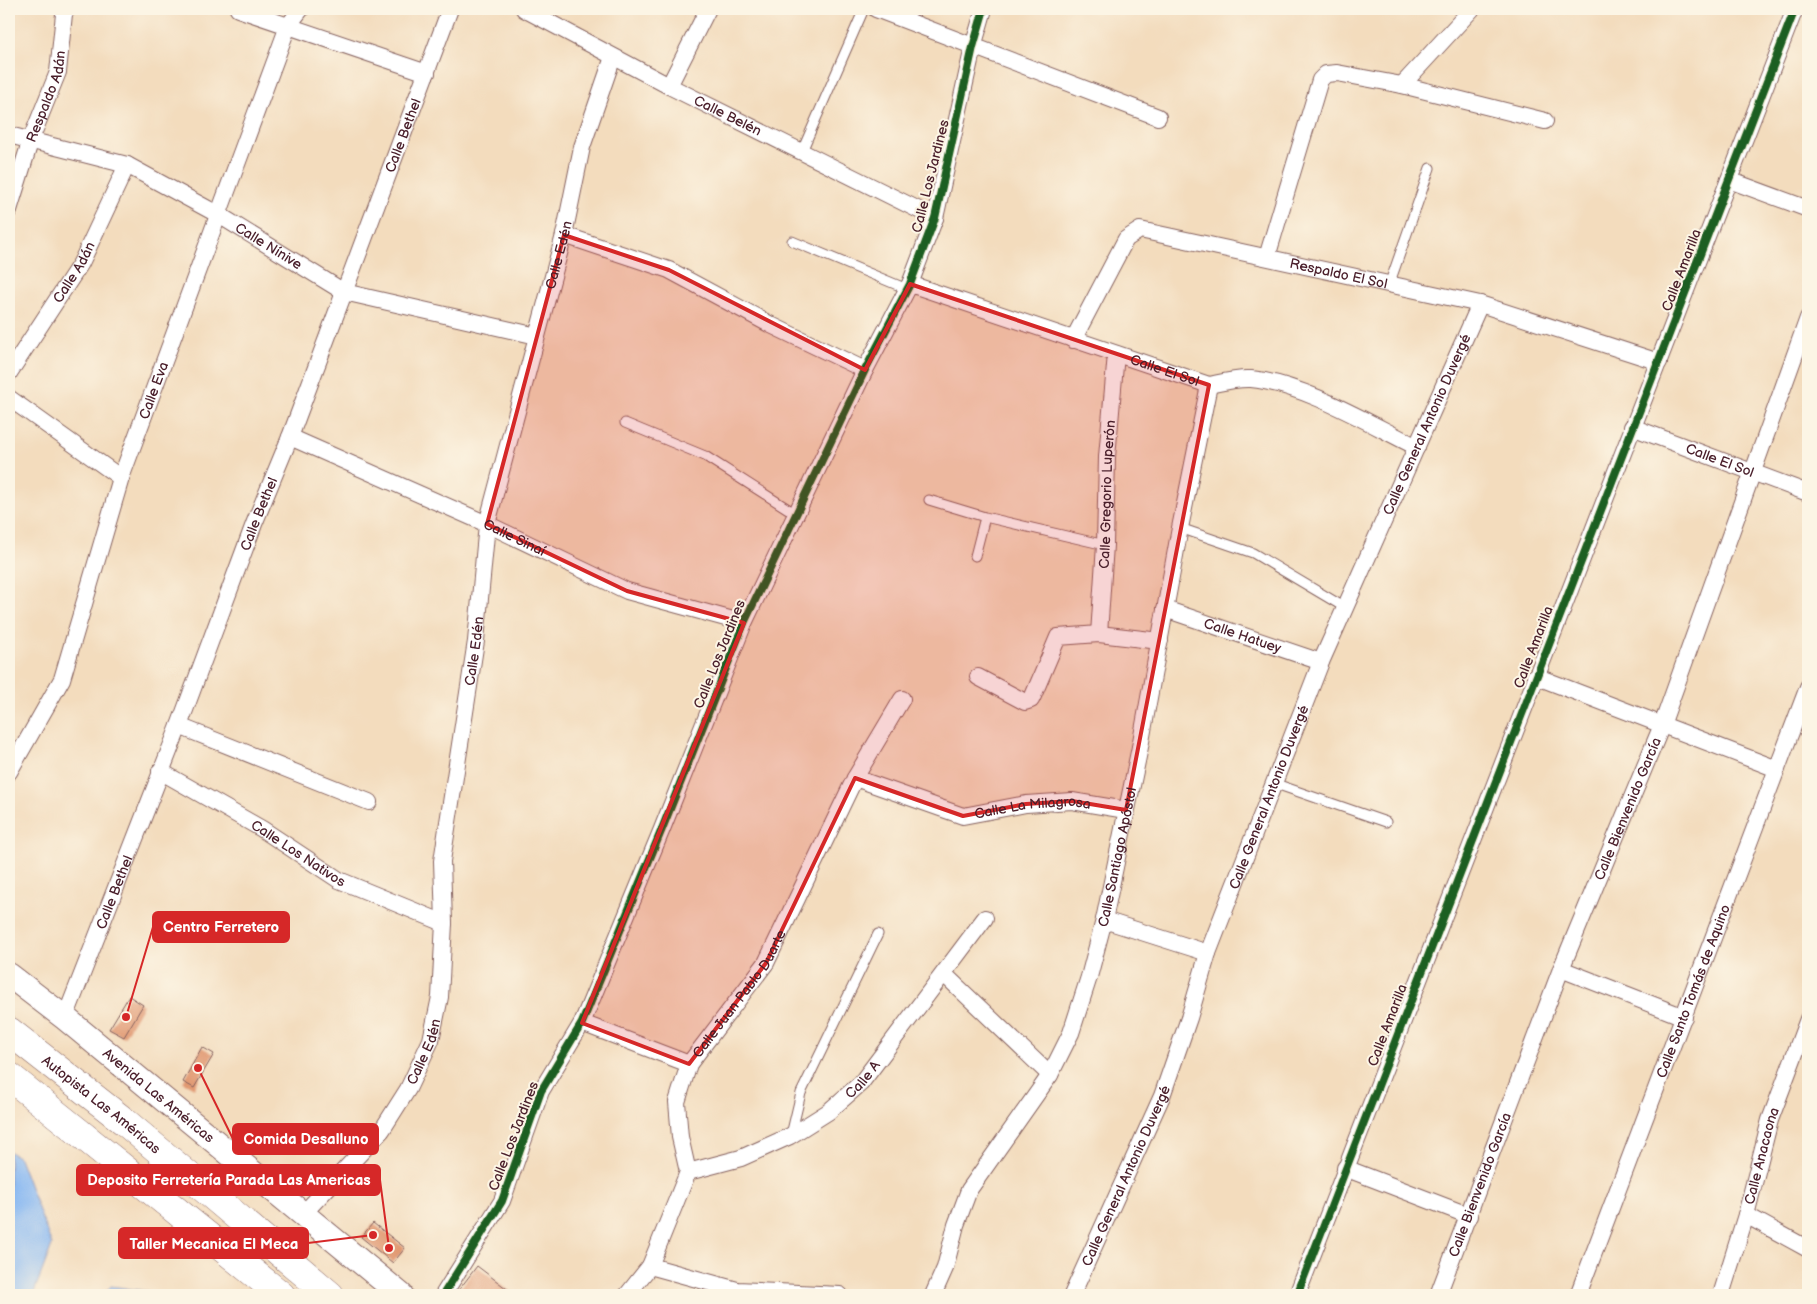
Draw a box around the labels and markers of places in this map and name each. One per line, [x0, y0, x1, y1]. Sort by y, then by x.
callout: Centro Ferretero [153, 912, 289, 942]
callout: Comida Desalluno [233, 1124, 378, 1154]
callout: Deposito Ferretería Parada Las Americas [77, 1165, 380, 1195]
callout: Taller Mecanica El Meca [119, 1228, 308, 1258]

